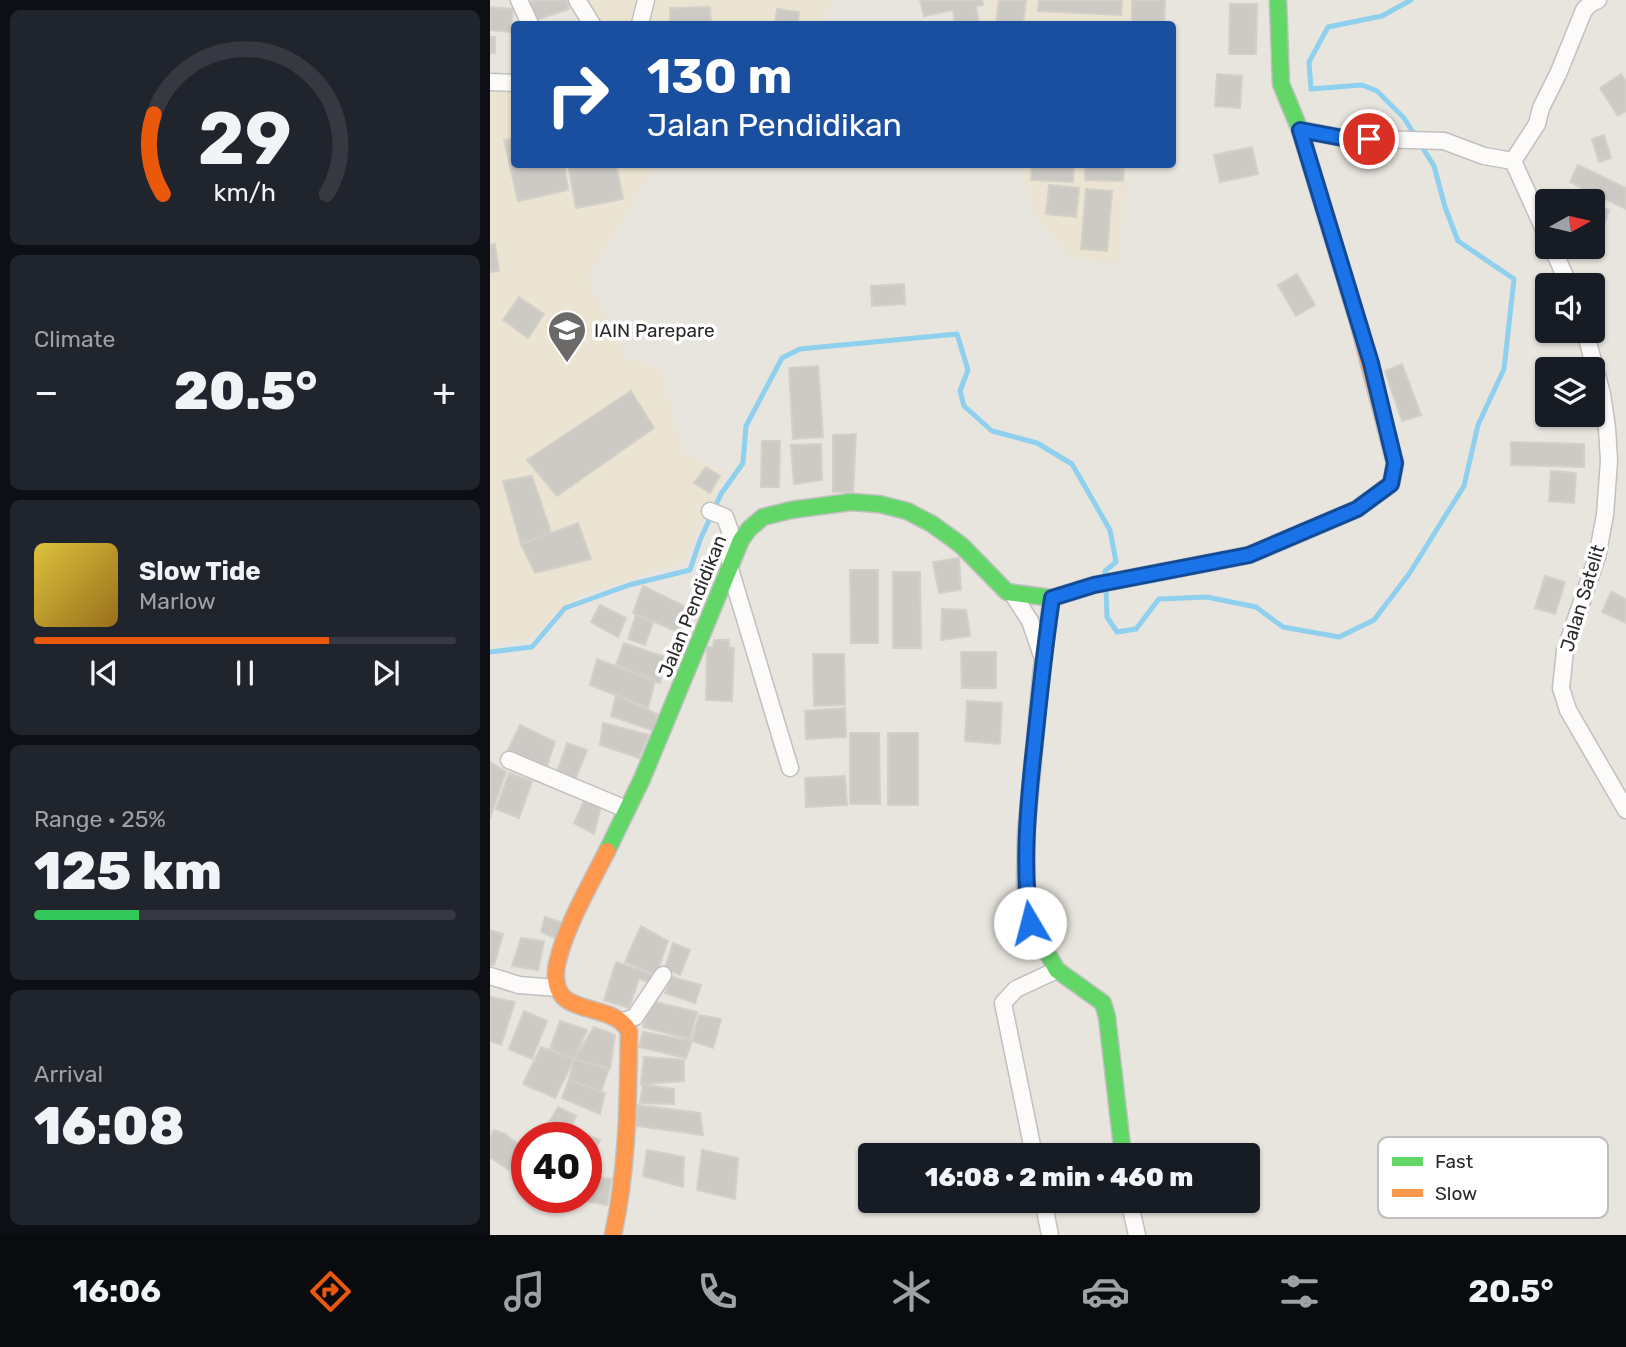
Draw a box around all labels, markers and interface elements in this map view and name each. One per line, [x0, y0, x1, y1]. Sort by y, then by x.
text: 130 m [647, 47, 792, 105]
icon: right [532, 49, 623, 140]
text: 29 [198, 96, 292, 182]
text: Jalan Pendidikan [647, 106, 902, 144]
pin [1339, 109, 1399, 169]
icon: arrive [1350, 120, 1388, 158]
text: km/h [214, 177, 276, 206]
north arrow [1535, 189, 1605, 259]
map controls [1535, 189, 1605, 427]
button: sound [1535, 273, 1605, 343]
school or university icon: IAIN Parepare [546, 309, 588, 364]
place label: IAIN Parepare [594, 319, 715, 342]
text: Climate [34, 325, 115, 353]
button: layers [1535, 357, 1605, 427]
text: 20.5° [174, 360, 317, 422]
text: − [34, 369, 59, 415]
text: + [432, 369, 456, 415]
street label: Jalan Pendidikan [653, 532, 731, 681]
street label: Jalan Satelit [1555, 541, 1610, 654]
text: Slow Tide [139, 556, 261, 587]
text: Marlow [139, 587, 216, 615]
icon: previous [85, 654, 123, 692]
icon: pause [226, 654, 264, 692]
icon: next [367, 654, 405, 692]
text: Range · 25% [34, 805, 166, 833]
text: 125 km [34, 840, 222, 902]
position arrow [993, 886, 1067, 960]
text: Arrival [34, 1060, 103, 1088]
text: 16:08 [34, 1095, 185, 1157]
speed limit sign: 40 [511, 1122, 602, 1213]
legend [1378, 1137, 1608, 1218]
text: Fast [1435, 1150, 1474, 1173]
text: 16:08 · 2 min · 460 m [925, 1162, 1193, 1193]
text: Slow [1435, 1182, 1477, 1205]
icon: directions [306, 1267, 355, 1316]
icon: music [500, 1267, 549, 1316]
icon: phone [693, 1267, 742, 1316]
icon: climate [887, 1267, 936, 1316]
icon: car [1081, 1267, 1130, 1316]
icon: filters [1275, 1267, 1324, 1316]
text: 16:06 [72, 1272, 161, 1310]
text: 20.5° [1468, 1272, 1554, 1310]

